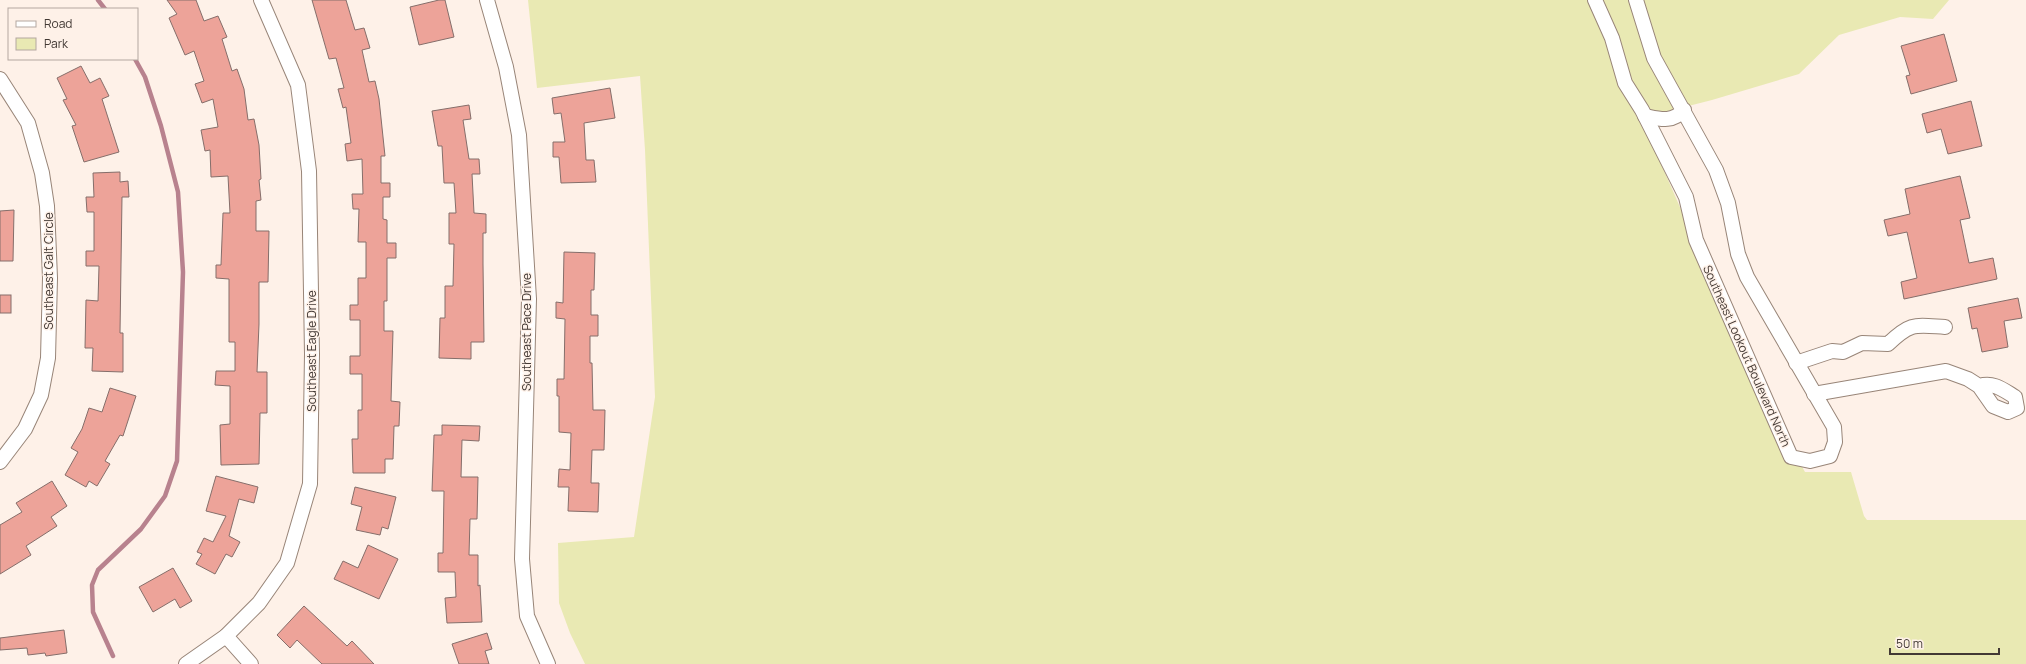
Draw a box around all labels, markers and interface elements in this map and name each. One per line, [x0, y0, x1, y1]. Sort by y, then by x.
legend [8, 8, 138, 60]
text: Road [44, 15, 72, 32]
text: Park [44, 35, 69, 52]
street label: Southeast Galt Circle [40, 212, 57, 330]
street label: Southeast Lookout Boulevard North [1699, 263, 1795, 449]
street label: Southeast Pace Drive [518, 273, 535, 391]
street label: Southeast Eagle Drive [303, 290, 320, 412]
scale bar [1890, 630, 1999, 656]
text: 50 m [1896, 635, 1923, 652]

